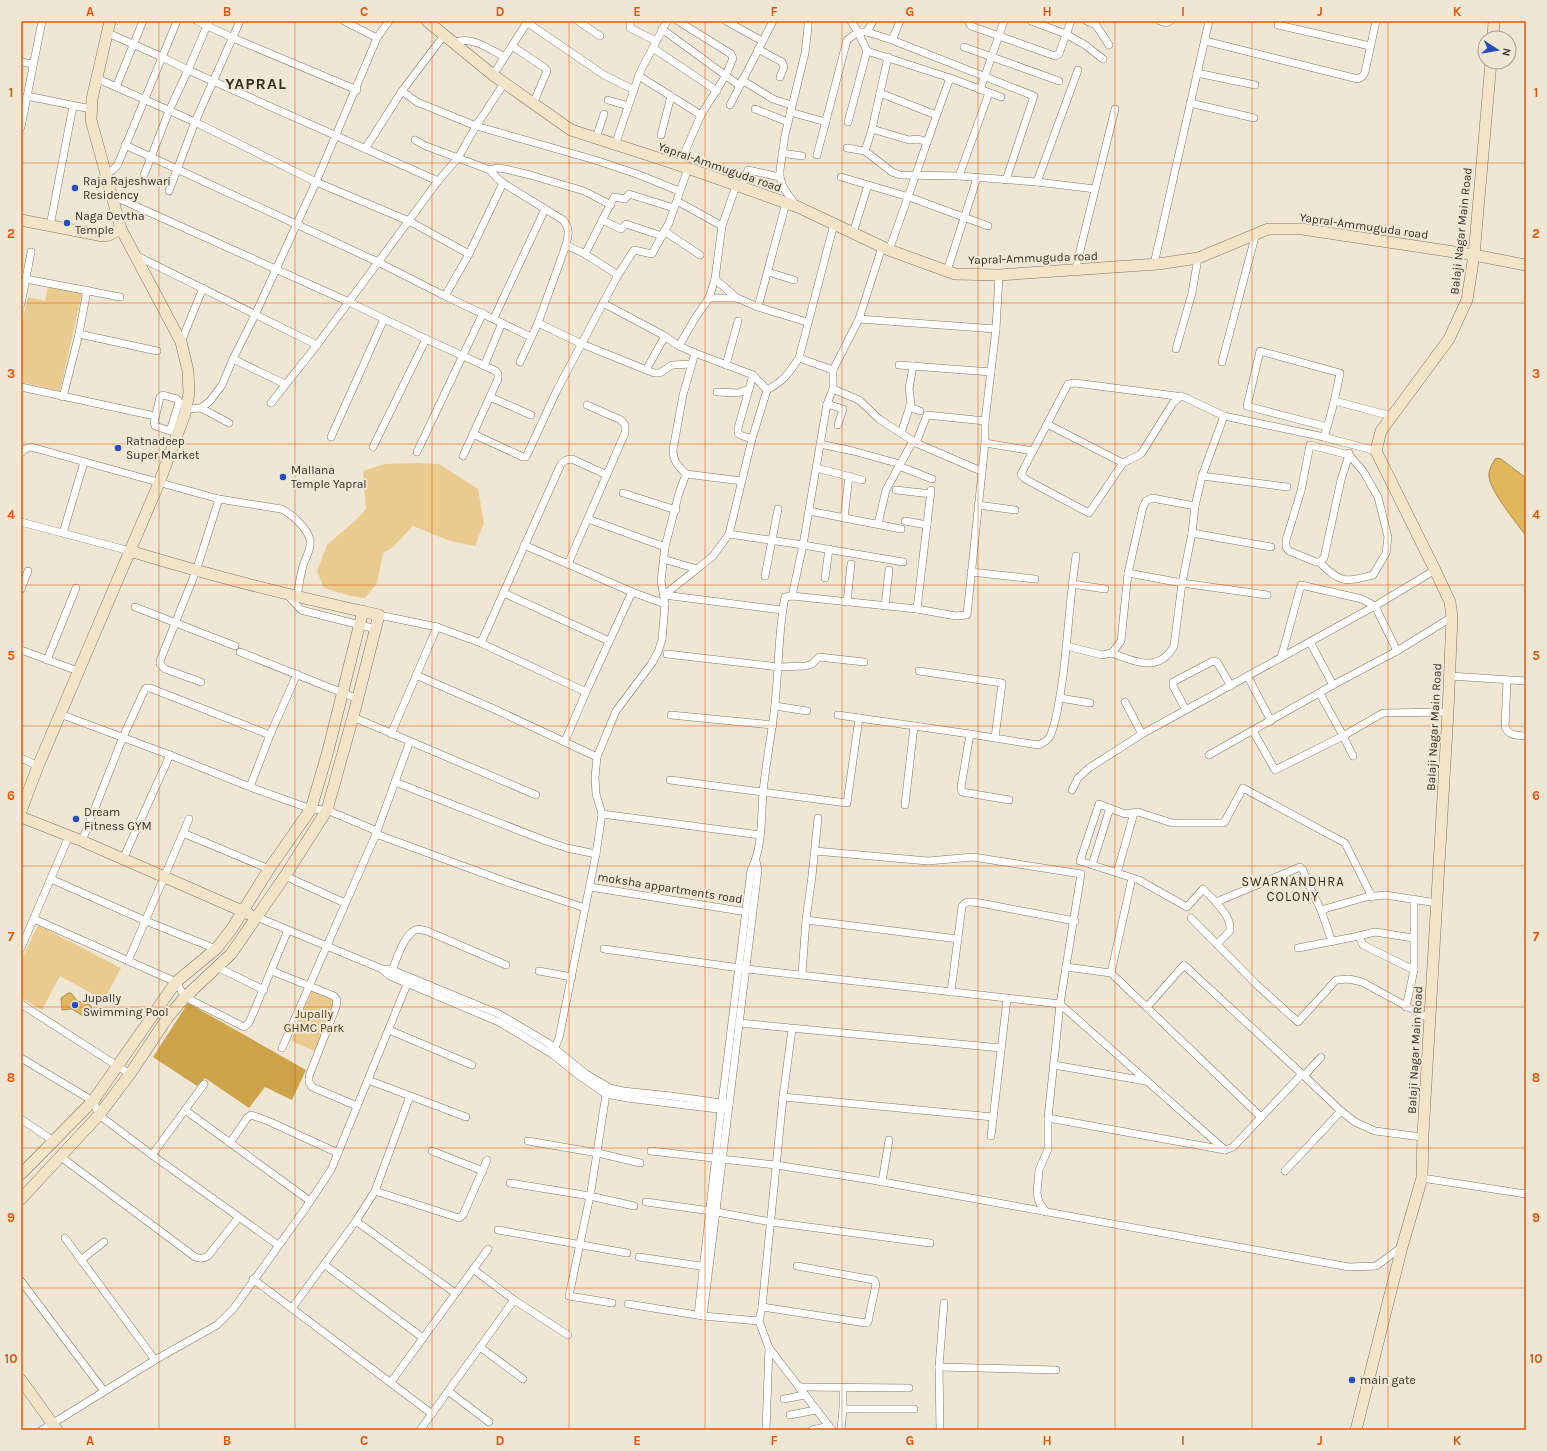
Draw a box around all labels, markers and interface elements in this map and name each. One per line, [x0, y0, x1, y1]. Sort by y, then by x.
text: A [86, 4, 94, 19]
text: B [223, 4, 231, 19]
text: C [360, 4, 368, 19]
text: D [496, 4, 505, 19]
text: E [633, 4, 641, 19]
text: F [770, 4, 778, 19]
text: G [906, 4, 914, 19]
text: H [1042, 4, 1052, 19]
text: I [1181, 4, 1185, 19]
text: J [1317, 4, 1323, 19]
text: K [1453, 4, 1462, 19]
north arrow [1477, 30, 1517, 70]
text: N [1499, 47, 1513, 57]
district label: YAPRAL [225, 74, 287, 93]
text: 1 [9, 85, 13, 100]
text: 1 [1534, 85, 1538, 100]
street label: Yapral-Ammuguda road [656, 139, 784, 195]
street label: Balaji Nagar Main Road [1447, 167, 1475, 295]
place label: Raja Rajeshwari Residency [83, 174, 171, 202]
marker: Raja Rajeshwari Residency [70, 183, 80, 193]
place label: Naga Devtha Temple [75, 209, 145, 237]
street label: Yapral-Ammuguda road [1299, 210, 1429, 242]
marker: Naga Devtha Temple [62, 218, 72, 228]
text: 2 [7, 226, 15, 241]
text: 2 [1532, 226, 1540, 241]
street label: Yapral-Ammuguda road [968, 249, 1098, 267]
text: 3 [7, 366, 15, 381]
text: 3 [1532, 366, 1540, 381]
place label: Ratnadeep Super Market [126, 434, 200, 462]
marker: Ratnadeep Super Market [113, 443, 123, 453]
place label: Mallana Temple Yapral [291, 463, 367, 491]
marker: Mallana Temple Yapral [278, 472, 288, 482]
text: 4 [7, 507, 15, 522]
text: 4 [1532, 507, 1540, 522]
text: 5 [7, 648, 15, 663]
text: 5 [1532, 648, 1540, 663]
street label: Balaji Nagar Main Road [1424, 663, 1444, 791]
text: 6 [7, 788, 15, 803]
text: 6 [1532, 788, 1540, 803]
place label: Dream Fitness GYM [84, 805, 152, 833]
marker: Dream Fitness GYM [71, 814, 81, 824]
street label: moksha appartments road [597, 870, 743, 906]
district label: SWARNANDHRA COLONY [1241, 874, 1345, 904]
text: 7 [8, 929, 15, 944]
text: 7 [1533, 929, 1540, 944]
street label: Balaji Nagar Main Road [1405, 986, 1425, 1114]
place label: Jupally Swimming Pool [83, 991, 169, 1019]
marker: Jupally Swimming Pool [70, 1000, 80, 1010]
park label: Jupally GHMC Park [284, 1007, 344, 1035]
text: 8 [7, 1070, 15, 1085]
text: 8 [1532, 1070, 1540, 1085]
text: 9 [7, 1210, 15, 1225]
text: 9 [1532, 1210, 1540, 1225]
text: 10 [5, 1351, 17, 1366]
text: 10 [1530, 1351, 1542, 1366]
place label: main gate [1360, 1373, 1416, 1387]
marker: main gate [1347, 1375, 1357, 1385]
text: A [86, 1433, 94, 1448]
text: B [223, 1433, 231, 1448]
text: C [360, 1433, 368, 1448]
text: D [496, 1433, 505, 1448]
text: E [633, 1433, 641, 1448]
text: F [770, 1433, 778, 1448]
text: G [906, 1433, 914, 1448]
text: H [1042, 1433, 1052, 1448]
text: I [1181, 1433, 1185, 1448]
text: J [1317, 1433, 1323, 1448]
text: K [1453, 1433, 1462, 1448]

